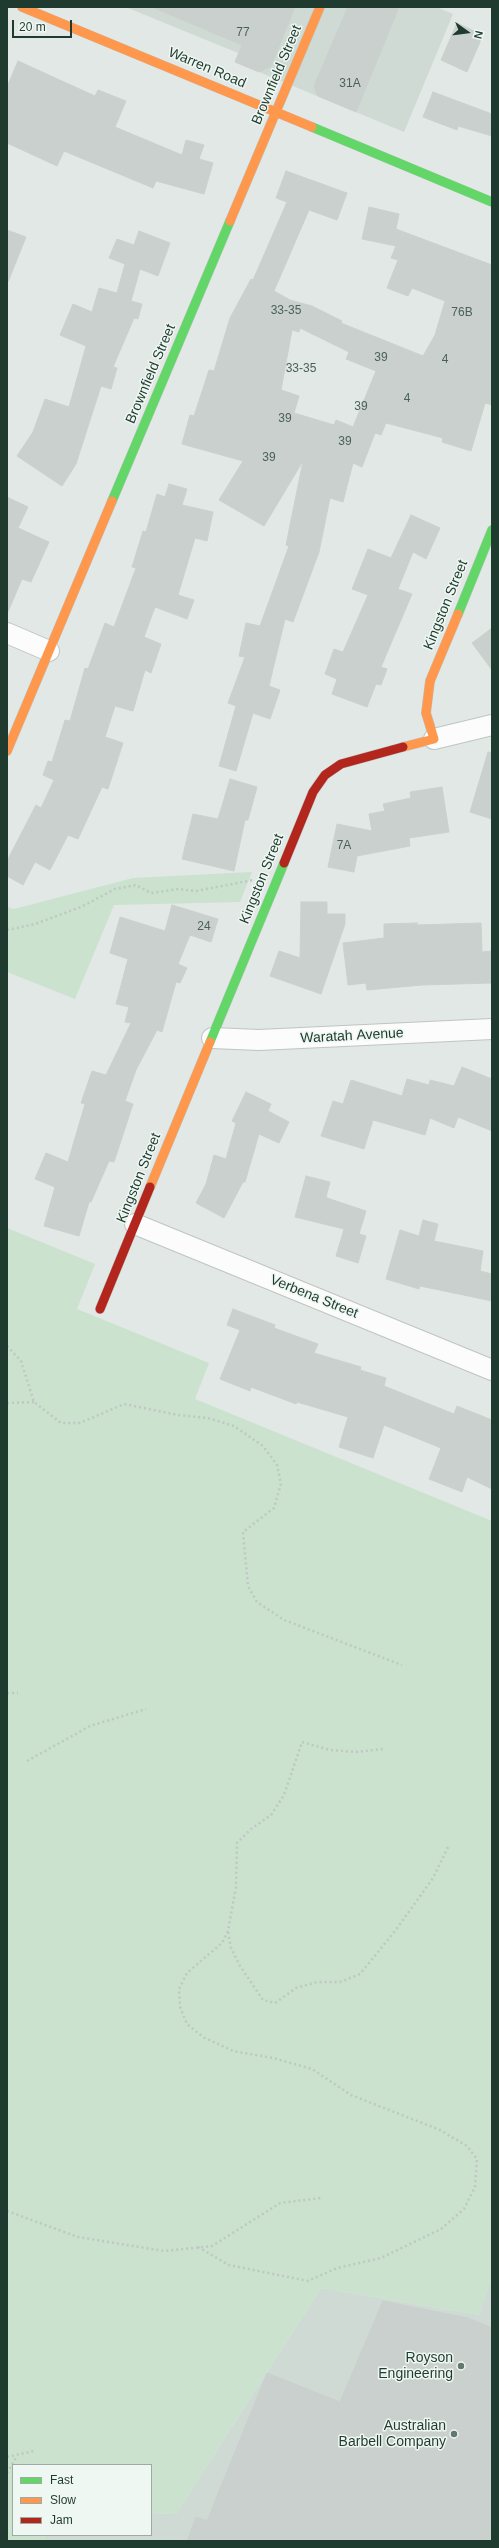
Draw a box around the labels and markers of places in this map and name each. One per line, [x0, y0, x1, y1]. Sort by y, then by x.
place label: Royson Engineering [378, 2350, 453, 2382]
marker: Royson Engineering [456, 2361, 466, 2371]
place label: Australian Barbell Company [339, 2418, 446, 2450]
marker: Australian Barbell Company [449, 2429, 459, 2439]

